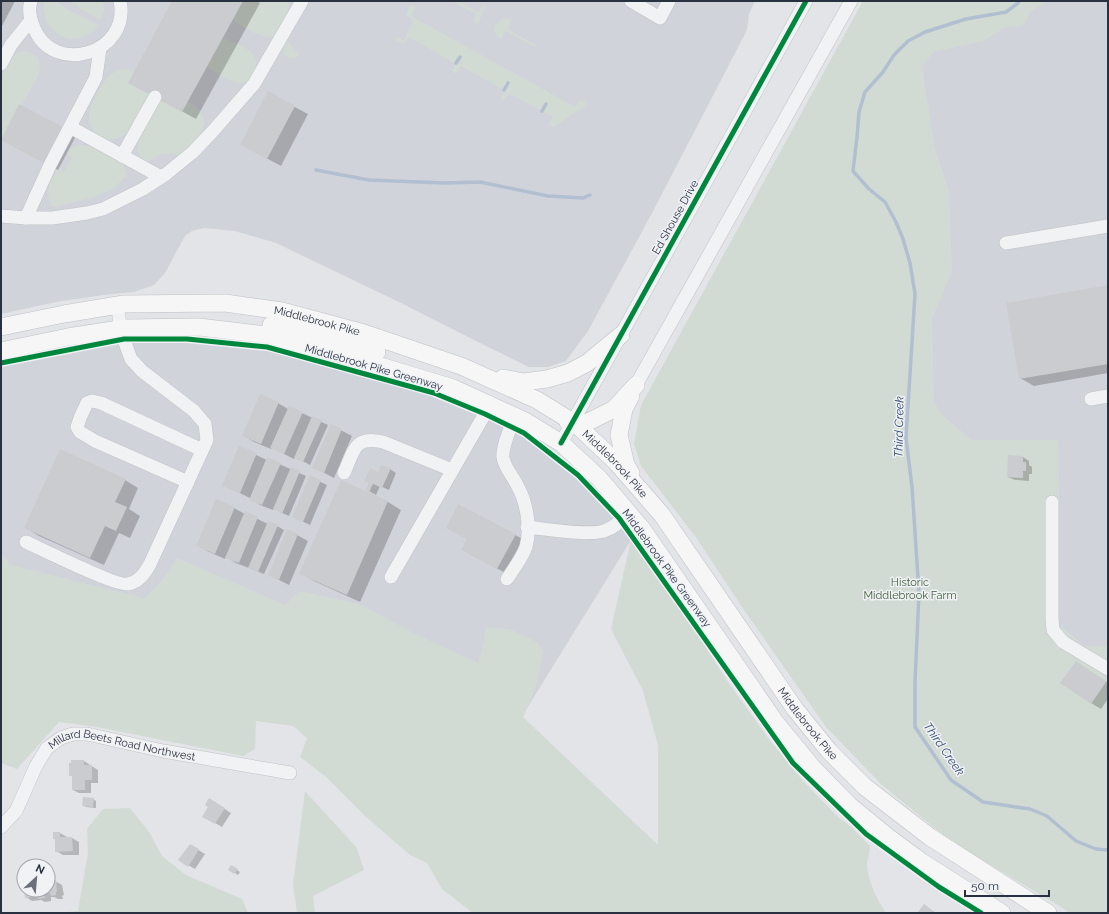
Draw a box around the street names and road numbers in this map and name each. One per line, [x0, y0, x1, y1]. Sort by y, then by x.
street label: Ed Shouse Drive [650, 177, 702, 257]
street label: Middlebrook Pike [273, 304, 362, 339]
street label: Middlebrook Pike Greenway [303, 342, 444, 393]
street label: Middlebrook Pike [580, 428, 650, 501]
street label: Middlebrook Pike Greenway [619, 507, 714, 630]
street label: Middlebrook Pike [775, 685, 840, 763]
street label: Millard Beets Road Northwest [46, 727, 197, 764]

